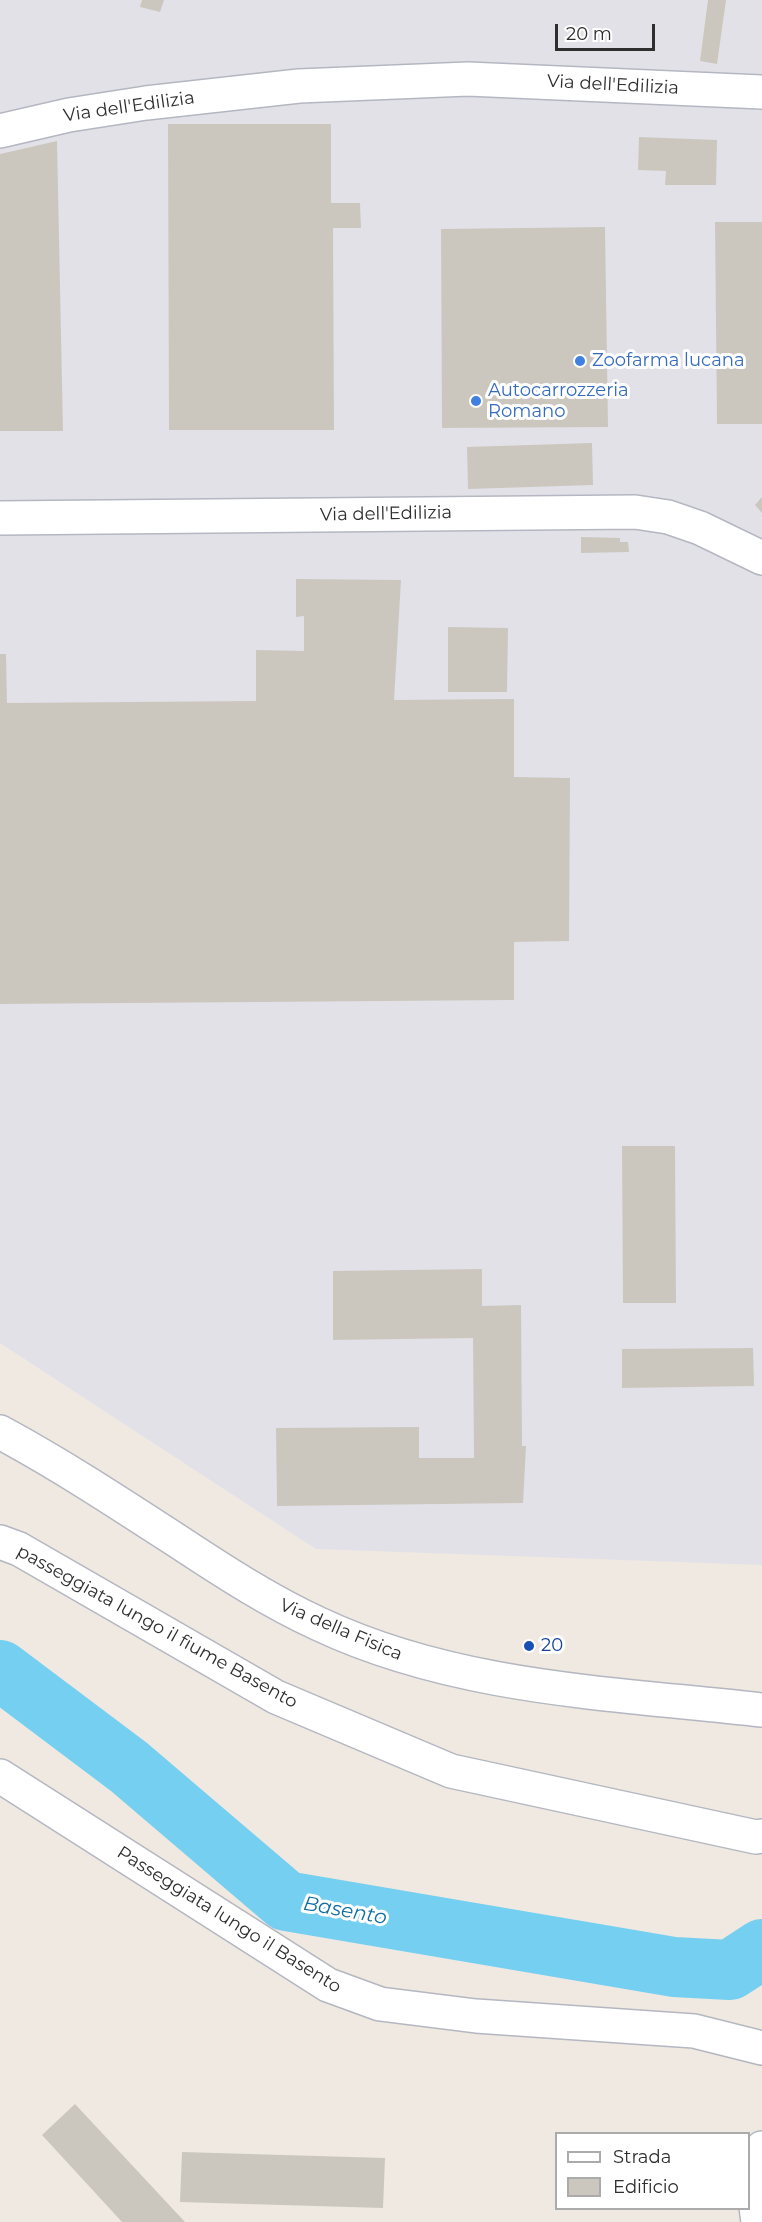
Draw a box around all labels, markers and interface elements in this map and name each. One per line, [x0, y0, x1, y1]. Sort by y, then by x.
scale bar [558, 12, 658, 50]
text: 20 m [566, 23, 612, 45]
street label: Via dell'Edilizia [546, 71, 680, 99]
street label: Via dell'Edilizia [62, 87, 196, 127]
place label: Zoofarma lucana [592, 350, 745, 372]
marker: Zoofarma lucana [573, 354, 587, 368]
place label: Autocarrozzeria Romano [488, 380, 629, 422]
marker: Autocarrozzeria Romano [469, 394, 483, 408]
street label: Via dell'Edilizia [320, 502, 452, 526]
street label: passeggiata lungo il fiume Basento [13, 1541, 301, 1713]
street label: Via della Fisica [276, 1594, 406, 1666]
place label: 20 [541, 1635, 563, 1657]
marker: 20 [522, 1639, 536, 1653]
street label: Passeggiata lungo il Basento [113, 1842, 345, 1998]
water label: Basento [301, 1892, 389, 1930]
legend [555, 2132, 750, 2210]
text: Strada [613, 2146, 671, 2168]
text: Edificio [613, 2176, 679, 2198]

